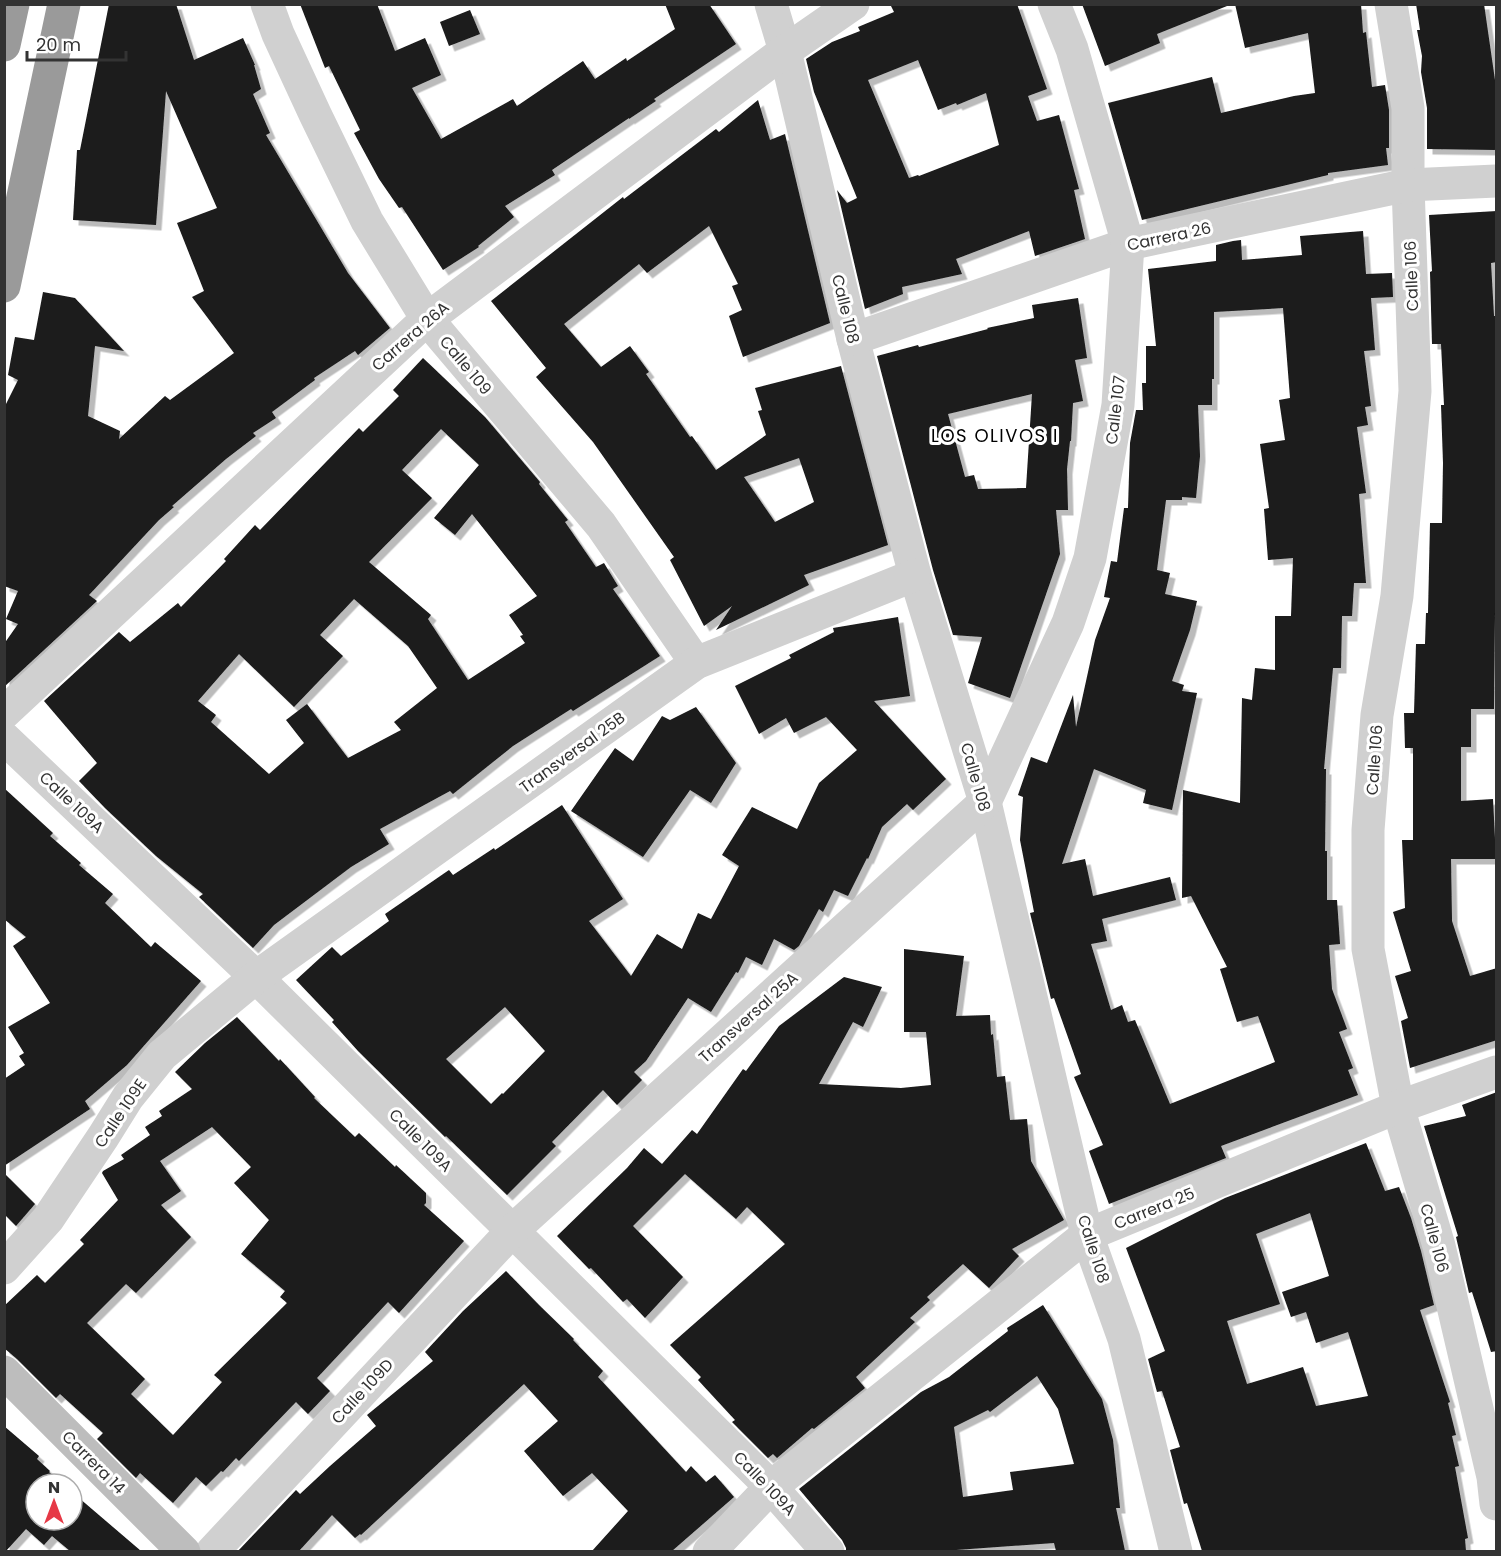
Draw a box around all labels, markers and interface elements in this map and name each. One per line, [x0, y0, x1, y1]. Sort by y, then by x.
scale bar [27, 24, 126, 62]
text: 20 m [36, 32, 81, 57]
street label: Carrera 26 [1125, 216, 1213, 257]
street label: Calle 106 [1399, 240, 1424, 312]
street label: Calle 108 [826, 272, 865, 346]
street label: Carrera 26A [366, 296, 454, 377]
street label: Calle 109 [434, 331, 497, 400]
street label: Calle 107 [1100, 374, 1131, 446]
district label: LOS OLIVOS I [931, 423, 1059, 448]
street label: Transversal 25B [515, 706, 630, 799]
street label: Calle 106 [1361, 724, 1388, 796]
street label: Calle 108 [955, 740, 996, 814]
street label: Calle 109A [34, 766, 109, 839]
street label: Transversal 25A [694, 966, 803, 1068]
street label: Calle 109E [89, 1074, 152, 1152]
street label: Calle 109A [384, 1103, 458, 1177]
street label: Carrera 25 [1110, 1182, 1198, 1235]
street label: Calle 106 [1414, 1201, 1455, 1275]
street label: Calle 108 [1072, 1212, 1115, 1286]
street label: Calle 109D [326, 1354, 399, 1429]
street label: Carrera 14 [57, 1425, 131, 1499]
street label: Calle 109A [728, 1446, 801, 1521]
north arrow [24, 1472, 84, 1532]
text: N [48, 1476, 60, 1499]

